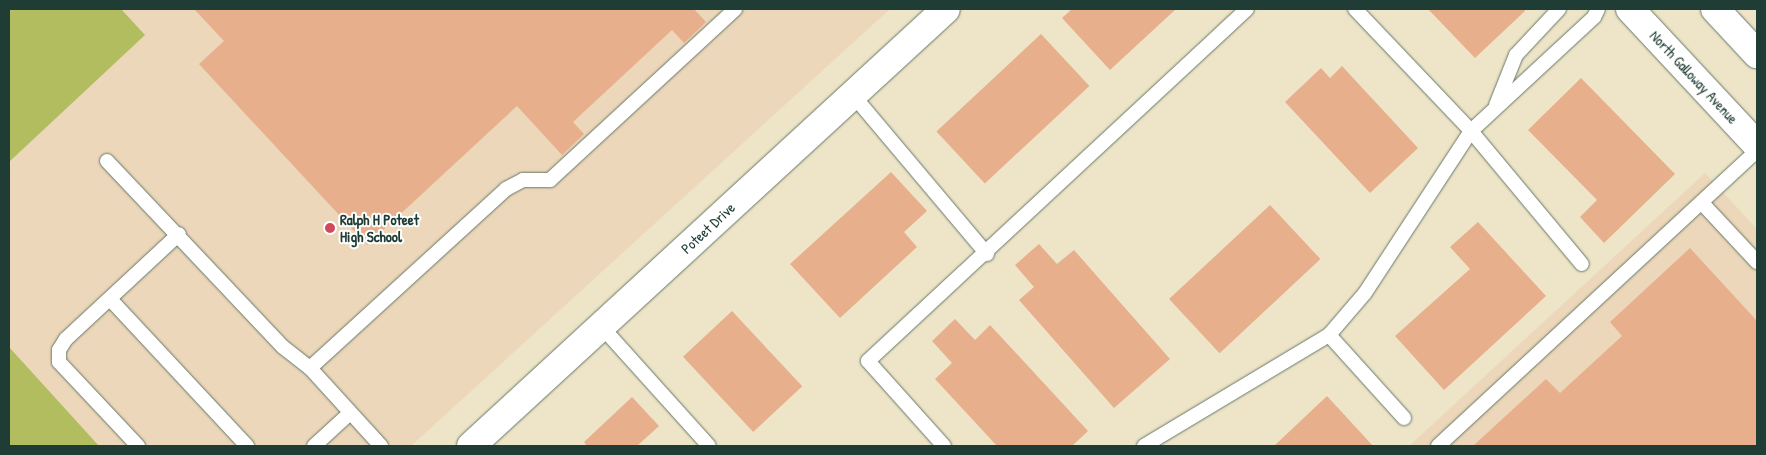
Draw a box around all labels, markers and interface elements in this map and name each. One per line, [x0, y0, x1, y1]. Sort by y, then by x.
street label: North Galloway Avenue [1646, 27, 1742, 127]
street label: Poteet Drive [677, 199, 739, 257]
place label: Ralph H Poteet High School [340, 210, 419, 245]
marker: Ralph H Poteet High School [324, 222, 336, 234]

